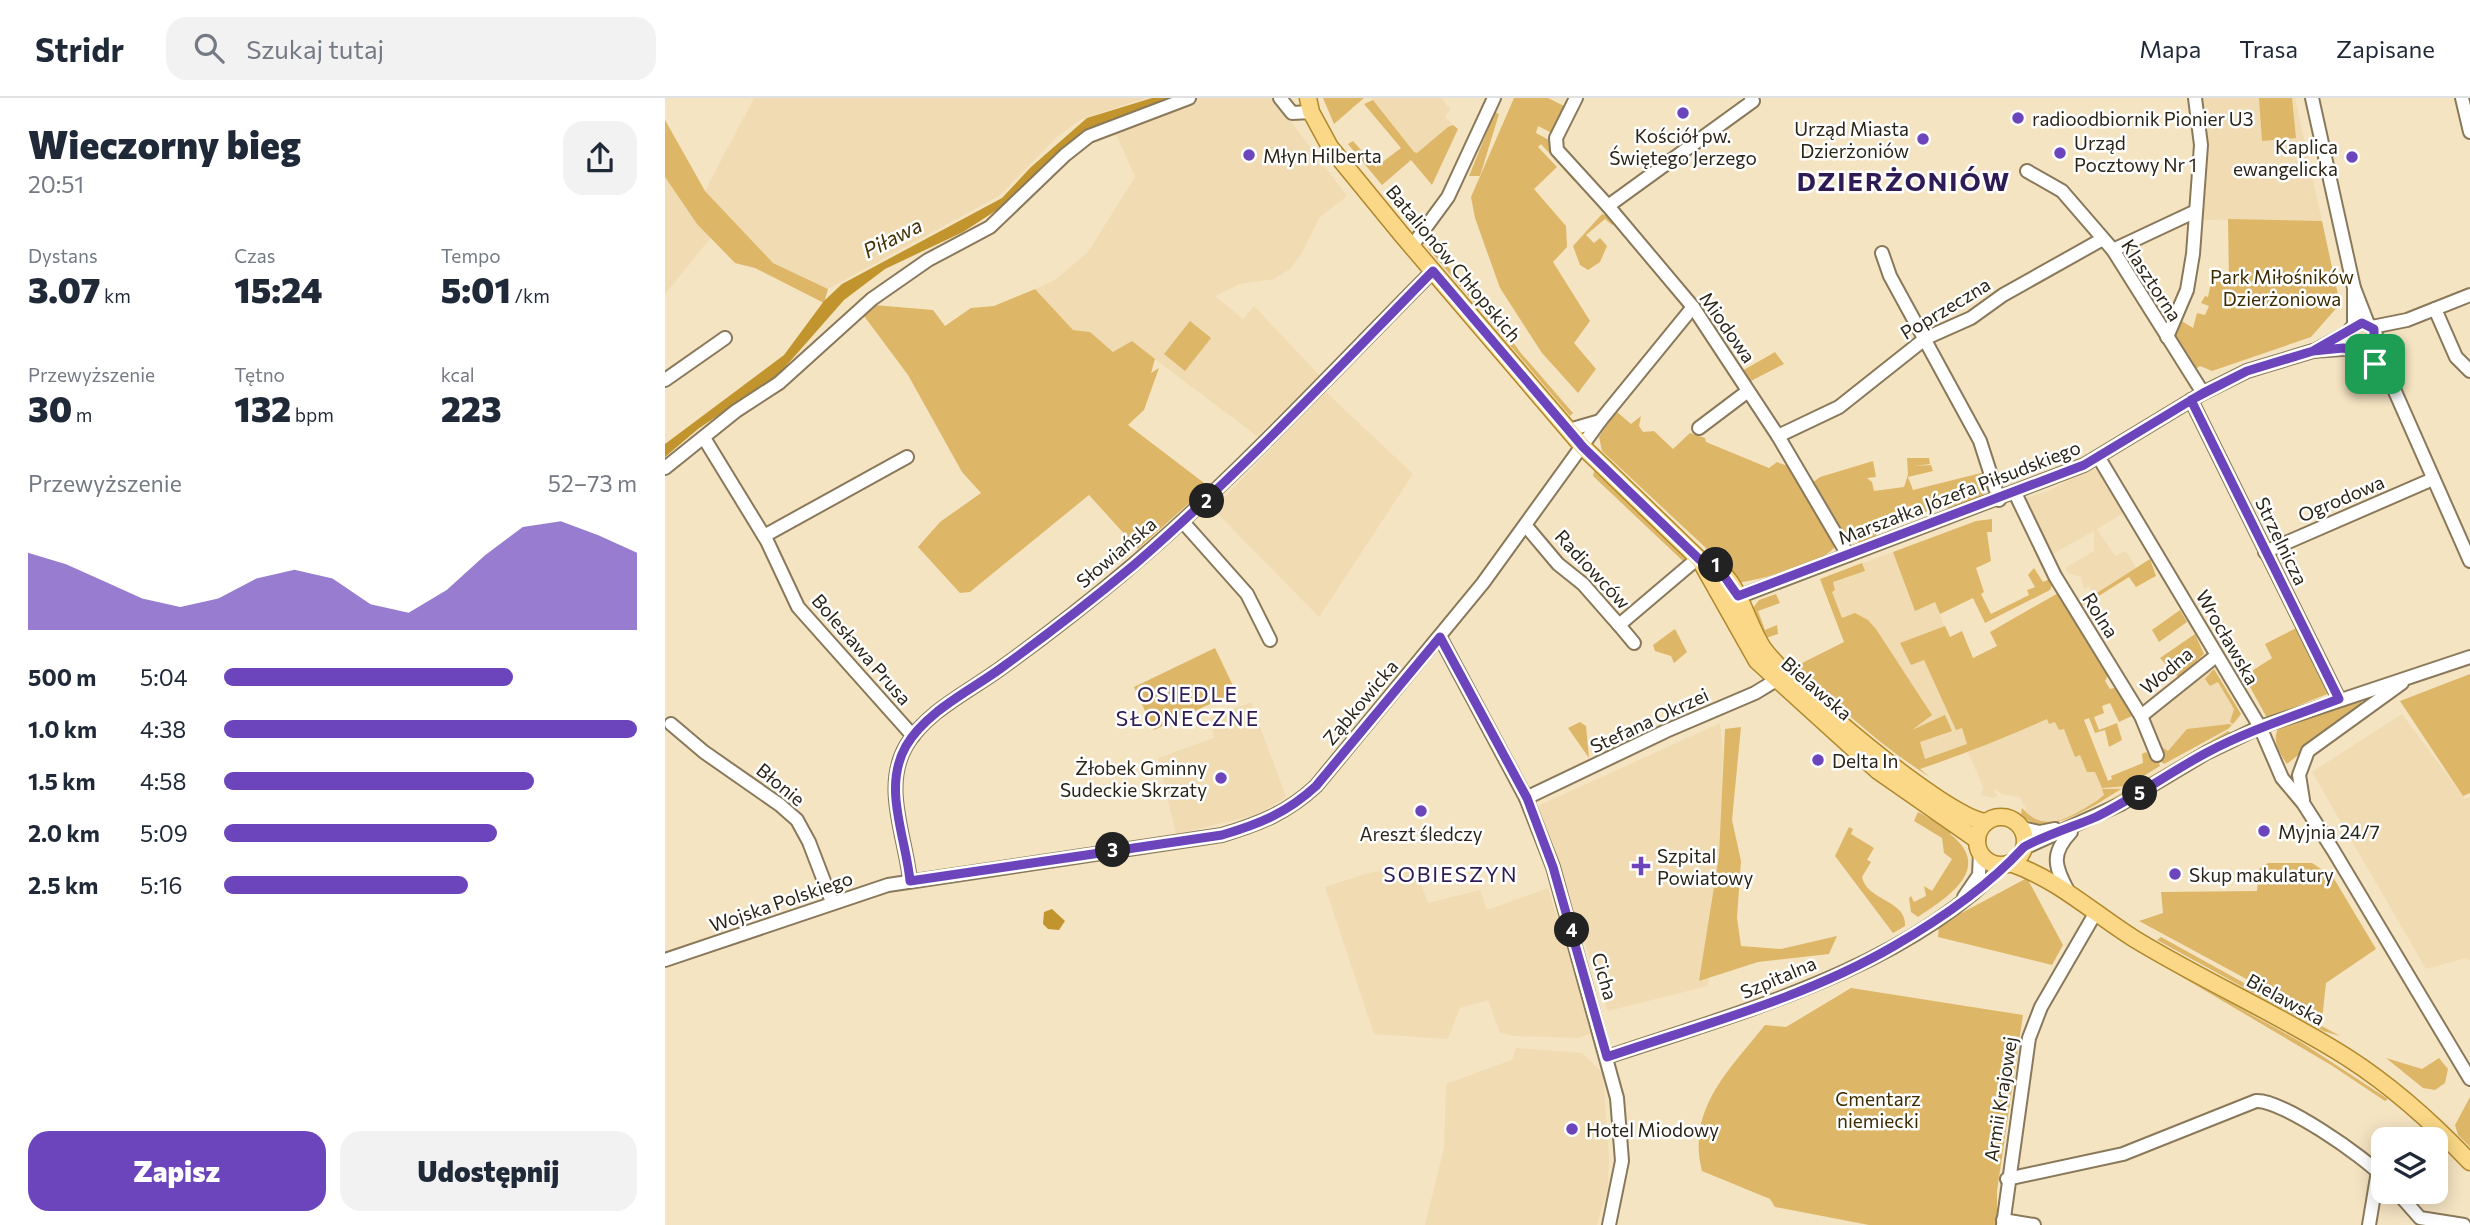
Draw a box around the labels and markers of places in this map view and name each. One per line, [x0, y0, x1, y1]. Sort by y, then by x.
marker: Kościół pw. Świętego Jerzego [1675, 105, 1691, 121]
place label: radioodbiornik Pionier U3 [2032, 107, 2254, 130]
marker: radioodbiornik Pionier U3 [2010, 110, 2026, 126]
place label: Urząd Miasta Dzierżoniów [1794, 117, 1909, 162]
place label: Kościół pw. Świętego Jerzego [1609, 124, 1757, 169]
marker: Urząd Miasta Dzierżoniów [1915, 131, 1931, 147]
place label: Urząd Pocztowy Nr 1 [2074, 131, 2197, 176]
place label: Kaplica ewangelicka [2233, 135, 2338, 180]
place label: Młyn Hilberta [1263, 144, 1382, 167]
marker: Urząd Pocztowy Nr 1 [2052, 145, 2068, 161]
marker: Młyn Hilberta [1241, 147, 1257, 163]
marker: Kaplica ewangelicka [2344, 149, 2360, 165]
pin [2345, 334, 2405, 394]
pin: 2 [1189, 484, 1225, 518]
pin: 1 [1699, 547, 1733, 582]
place label: Delta In [1832, 749, 1898, 772]
marker: Delta In [1810, 752, 1826, 768]
place label: Żłobek Gminny Sudeckie Skrzaty [1060, 756, 1207, 801]
marker: Żłobek Gminny Sudeckie Skrzaty [1213, 770, 1229, 786]
pin: 5 [2123, 776, 2157, 810]
marker: Areszt śledczy [1413, 803, 1429, 819]
place label: Myjnia 24/7 [2278, 820, 2380, 843]
place label: Areszt śledczy [1359, 822, 1483, 845]
marker: Myjnia 24/7 [2256, 823, 2272, 839]
pin: 3 [1095, 832, 1131, 868]
place label: Szpital Powiatowy [1657, 844, 1754, 889]
marker: Szpital Powiatowy [1631, 856, 1651, 876]
place label: Skup makulatury [2189, 863, 2334, 886]
marker: Skup makulatury [2167, 866, 2183, 882]
pin: 4 [1555, 912, 1590, 948]
place label: Hotel Miodowy [1586, 1118, 1719, 1141]
marker: Hotel Miodowy [1564, 1121, 1580, 1137]

